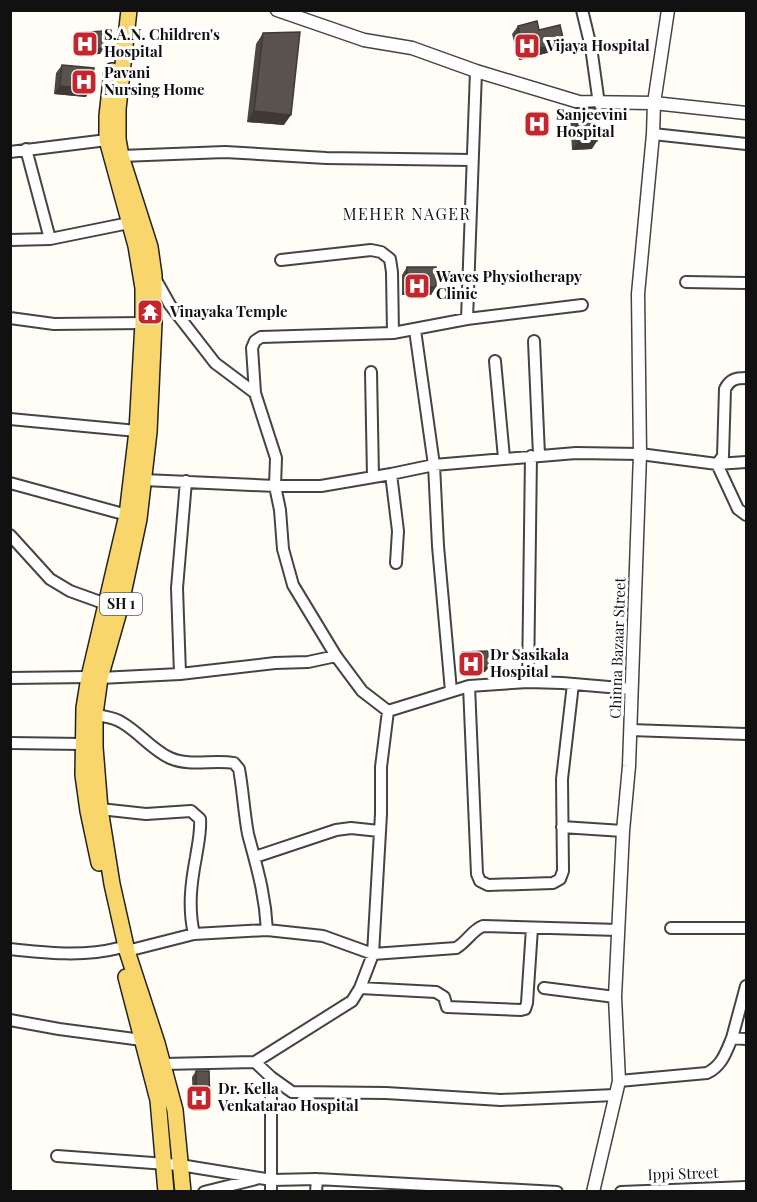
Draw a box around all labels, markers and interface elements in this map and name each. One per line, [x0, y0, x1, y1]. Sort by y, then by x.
place label: S.A.N. Children's Hospital [104, 24, 220, 61]
hospital icon: S.A.N. Children's Hospital [70, 29, 100, 59]
hospital icon: Vijaya Hospital [512, 31, 542, 61]
place label: Vijaya Hospital [545, 35, 650, 55]
place label: Pavani Nursing Home [104, 62, 205, 99]
hospital icon: Pavani Nursing Home [69, 67, 99, 97]
place label: Sanjeevini Hospital [556, 104, 628, 141]
hospital icon: Sanjeevini Hospital [522, 109, 552, 139]
district label: MEHER NAGER [343, 203, 471, 224]
place label: Waves Physiotherapy Clinic [435, 266, 582, 303]
hospital icon: Waves Physiotherapy Clinic [402, 271, 432, 301]
temple icon: Vinayaka Temple [135, 297, 165, 327]
place label: Vinayaka Temple [169, 301, 288, 321]
street label: Chinna Bazaar Street [605, 576, 629, 719]
road number: SH 1 [100, 593, 142, 615]
place label: Dr Sasikala Hospital [490, 644, 569, 681]
hospital icon: Dr Sasikala Hospital [456, 649, 486, 679]
place label: Dr. Kella Venkatarao Hospital [217, 1078, 359, 1115]
hospital icon: Dr. Kella Venkatarao Hospital [184, 1083, 214, 1113]
street label: Ippi Street [647, 1162, 719, 1184]

